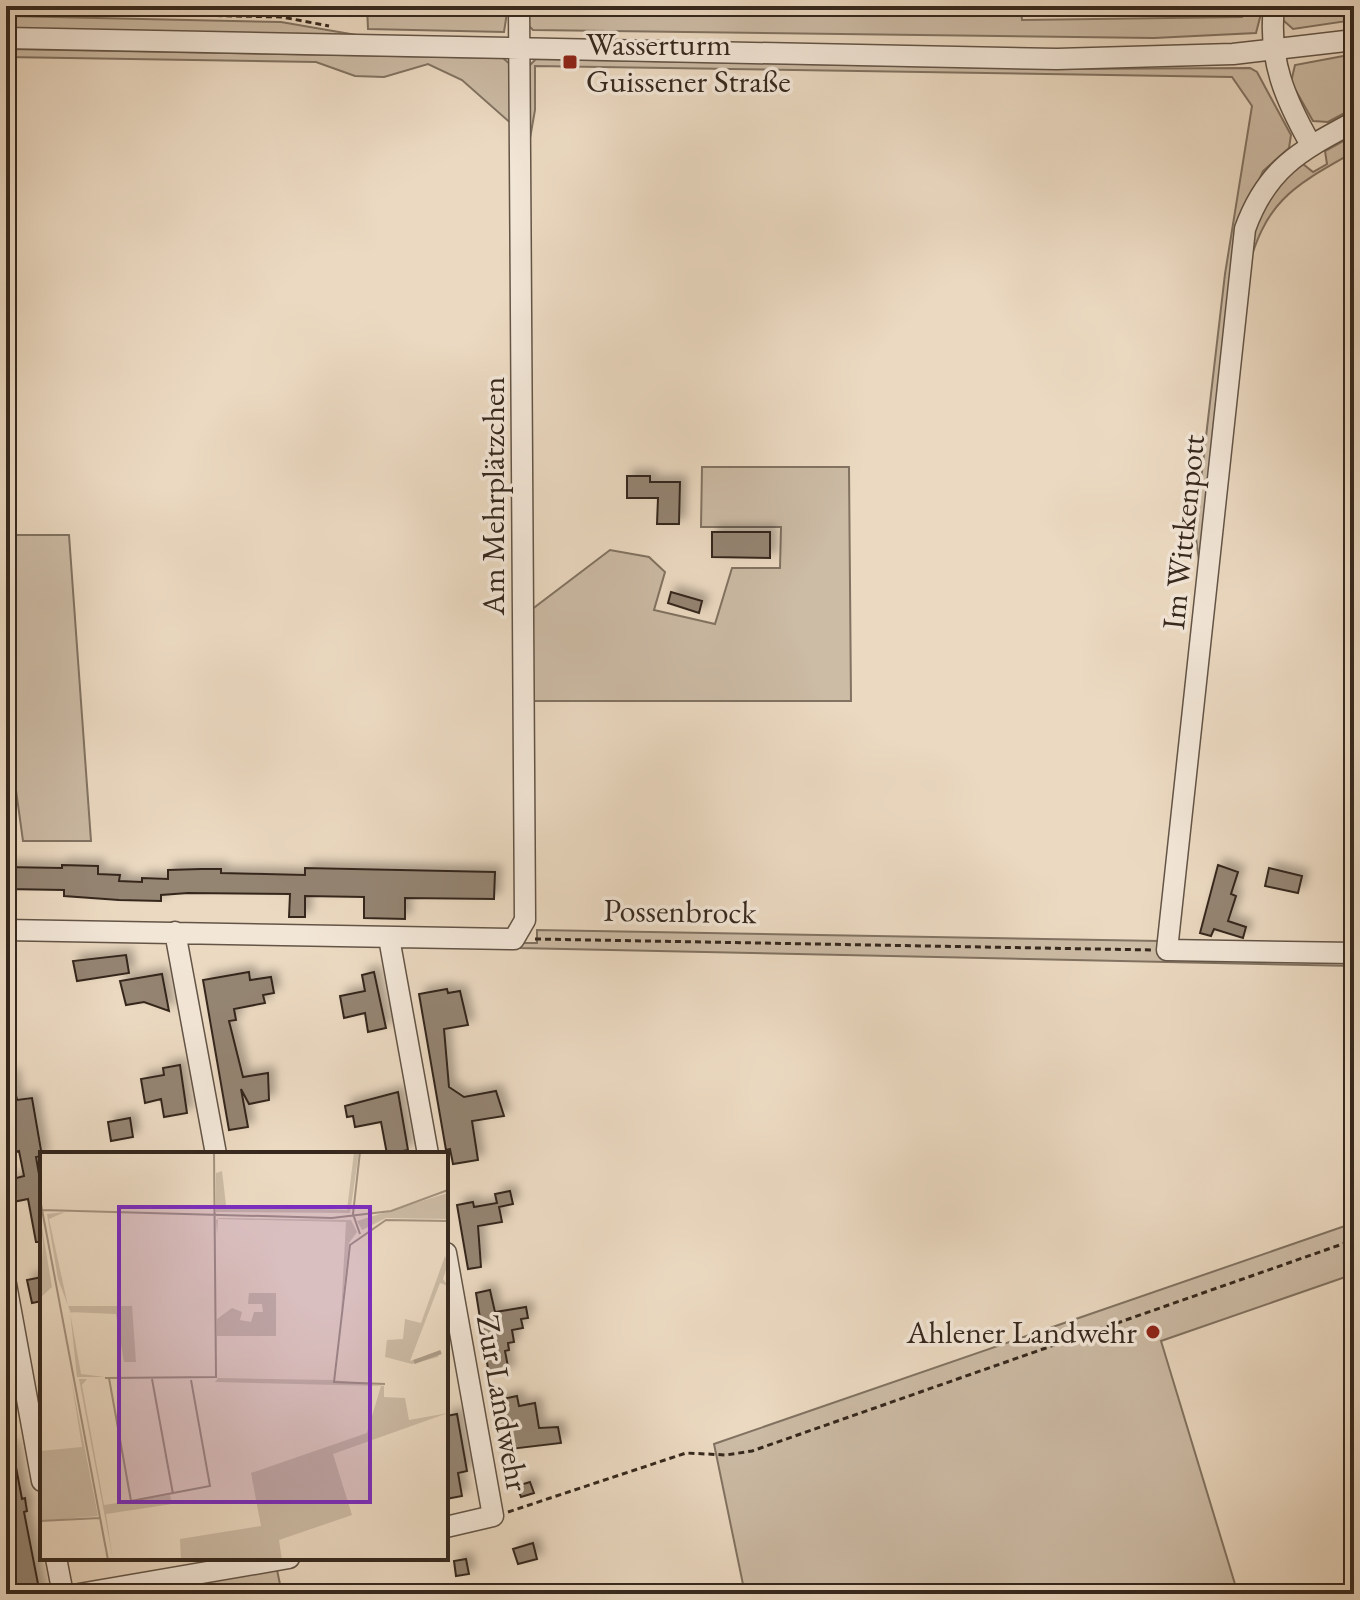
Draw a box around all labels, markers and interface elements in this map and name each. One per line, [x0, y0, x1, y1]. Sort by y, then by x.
place label: Wasserturm Guissener Straße [586, 23, 791, 102]
marker: Wasserturm Guissener Straße [561, 53, 579, 71]
street label: Am Mehrplätzchen [472, 376, 514, 616]
street label: Im Wittkenpott [1152, 432, 1214, 632]
street label: Possenbrock [603, 889, 758, 933]
inset map [40, 1152, 448, 1560]
street label: Zur Landwehr [467, 1311, 539, 1495]
place label: Ahlener Landwehr [905, 1311, 1137, 1353]
marker: Ahlener Landwehr [1144, 1323, 1162, 1341]

